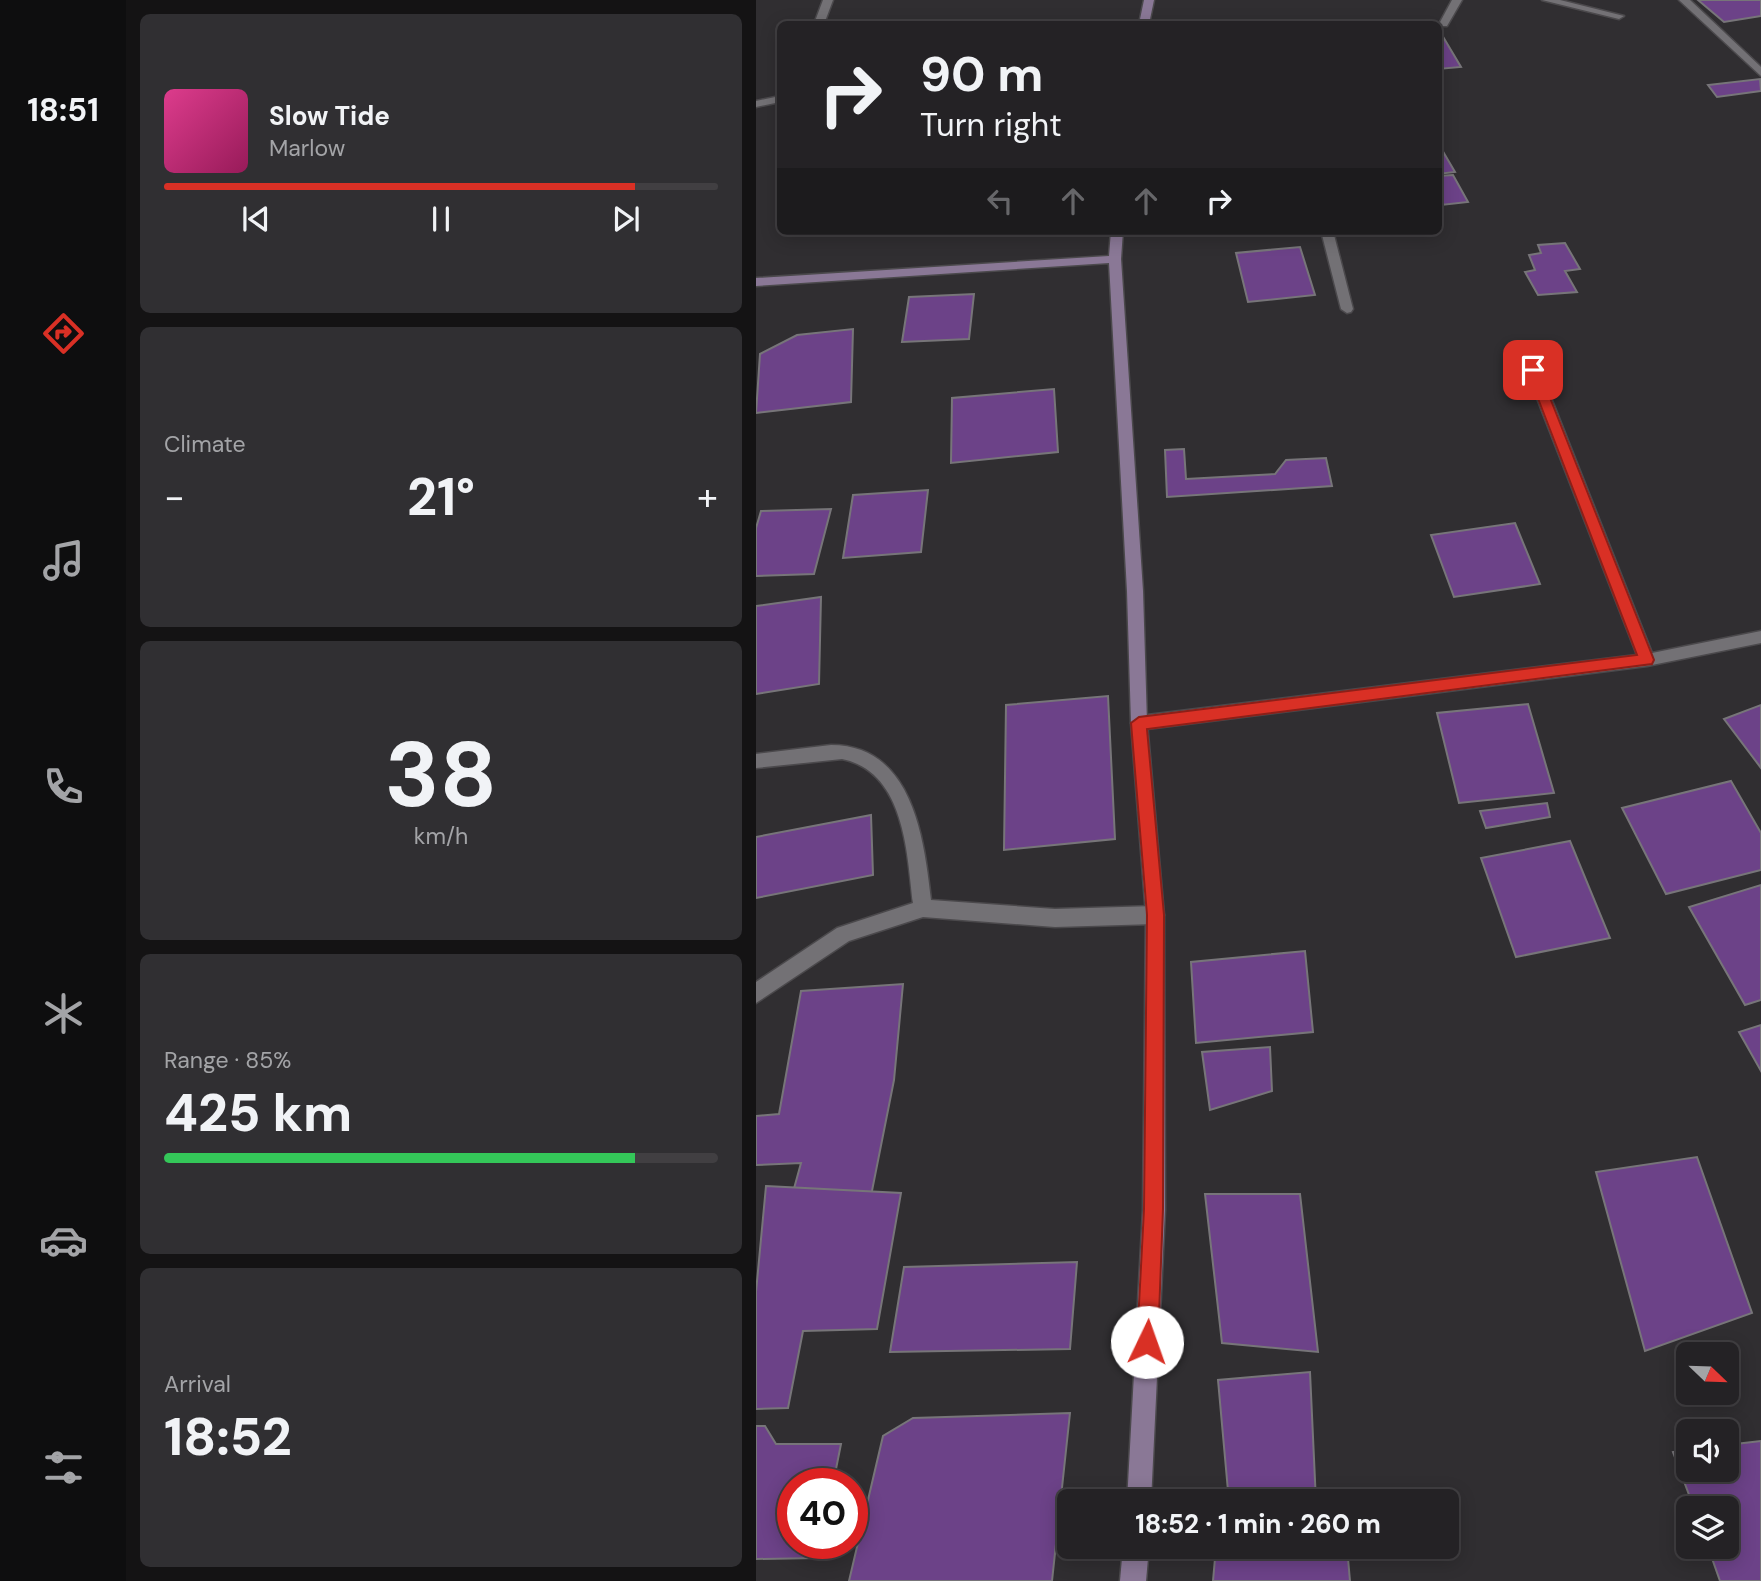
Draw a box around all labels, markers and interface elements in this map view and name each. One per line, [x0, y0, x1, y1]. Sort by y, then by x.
text: 90 m [920, 42, 1043, 106]
icon: right [805, 49, 896, 140]
text: 18:51 [27, 89, 99, 131]
text: Slow Tide [269, 99, 390, 133]
text: Turn right [920, 104, 1062, 146]
text: Marlow [269, 133, 345, 163]
icon: left [981, 182, 1019, 220]
icon: ahead [1054, 182, 1092, 220]
icon: ahead [1127, 182, 1165, 220]
icon: right [1200, 182, 1238, 220]
icon: previous [237, 200, 275, 238]
icon: pause [422, 200, 460, 238]
icon: next [607, 200, 645, 238]
icon: directions [39, 309, 88, 358]
pin [1503, 340, 1563, 400]
icon: arrive [1514, 351, 1552, 389]
text: Climate [164, 429, 246, 459]
text: 21° [407, 463, 475, 531]
text: − [164, 472, 185, 522]
text: + [697, 472, 718, 522]
icon: music [39, 536, 88, 585]
text: 38 [385, 716, 497, 834]
icon: phone [39, 762, 88, 811]
text: km/h [414, 821, 468, 851]
icon: climate [39, 989, 88, 1038]
text: Range · 85% [164, 1045, 291, 1075]
text: 425 km [164, 1079, 352, 1147]
icon: car [39, 1216, 88, 1265]
position arrow [1110, 1305, 1184, 1379]
north arrow [1676, 1342, 1740, 1405]
map controls [1676, 1342, 1739, 1559]
text: Arrival [164, 1369, 231, 1399]
text: 18:52 [164, 1403, 292, 1471]
button: sound [1676, 1419, 1739, 1482]
icon: filters [39, 1443, 88, 1492]
speed limit sign: 40 [777, 1468, 868, 1559]
button: layers [1676, 1496, 1739, 1559]
text: 18:52 · 1 min · 260 m [1135, 1507, 1381, 1541]

